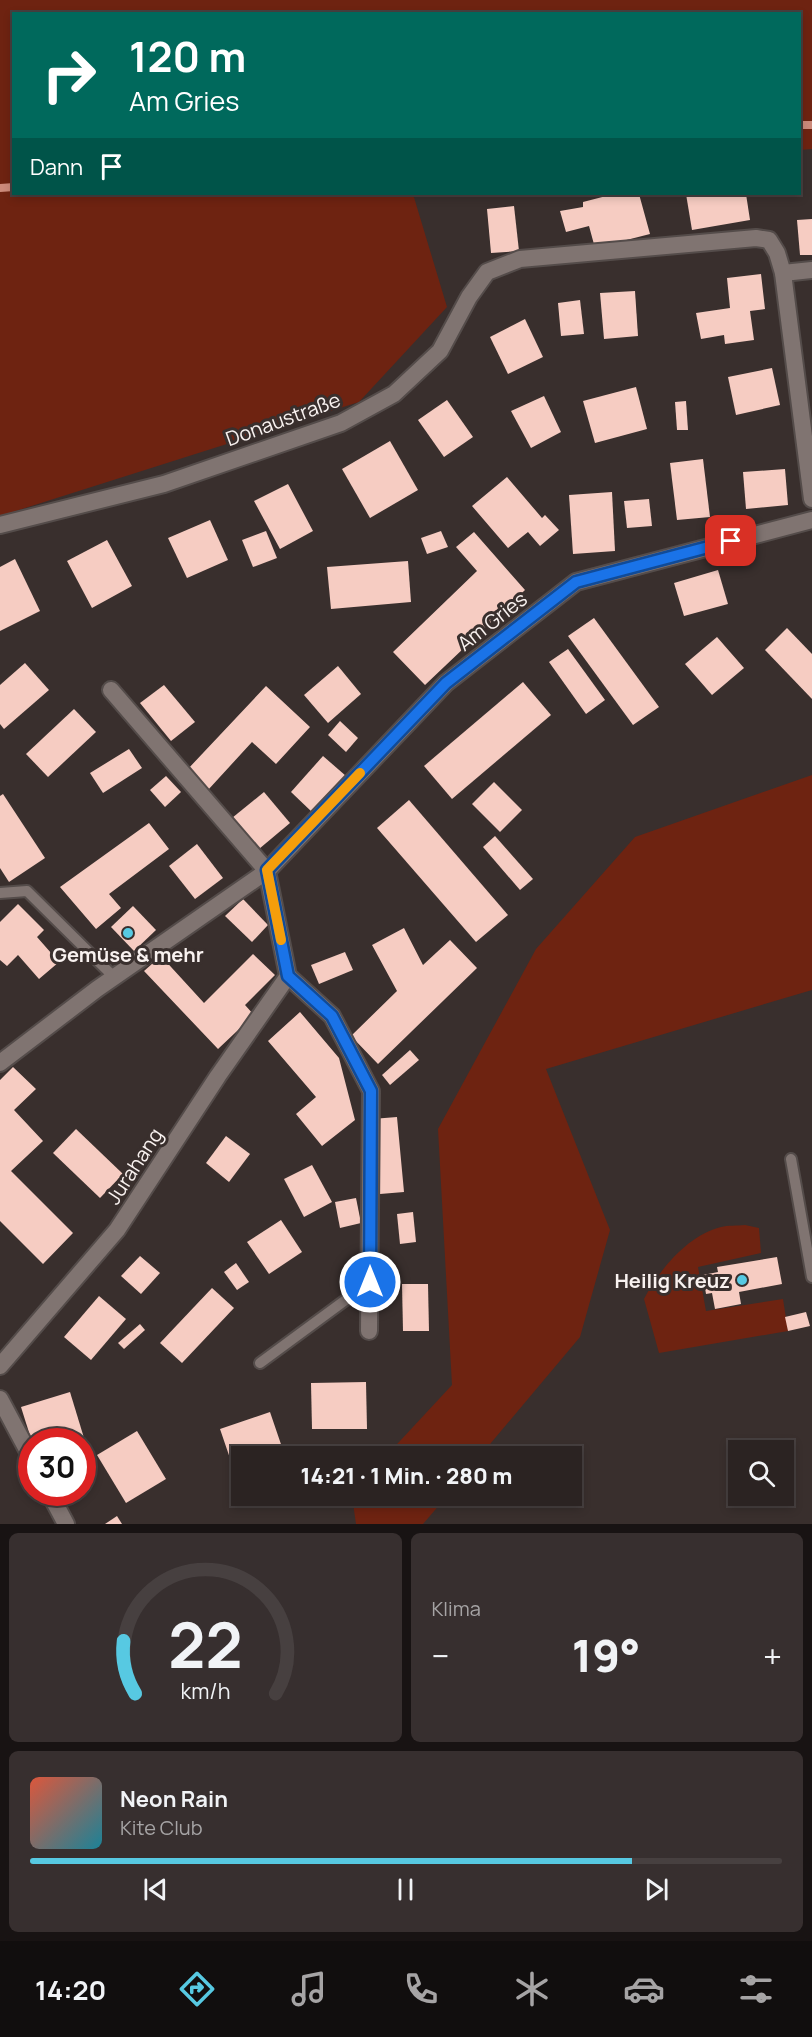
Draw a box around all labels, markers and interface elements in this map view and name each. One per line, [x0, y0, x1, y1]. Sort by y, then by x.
text: 120 m [129, 27, 246, 85]
icon: right [30, 36, 108, 114]
text: Am Gries [129, 82, 239, 119]
icon: arrive [95, 150, 128, 183]
text: Dann [30, 152, 83, 182]
street label: Donaustraße [222, 386, 344, 452]
pin [705, 515, 756, 566]
icon: arrive [714, 524, 747, 557]
street label: Am Gries [451, 585, 533, 657]
marker: Gemüse & mehr [121, 926, 135, 940]
place label: Gemüse & mehr [52, 941, 204, 968]
street label: Jurahang [99, 1123, 169, 1209]
position arrow [338, 1250, 402, 1314]
place label: Heilig Kreuz [614, 1267, 730, 1294]
marker: Heilig Kreuz [735, 1273, 749, 1287]
speed limit sign: 30 [18, 1428, 96, 1506]
map controls [728, 1440, 794, 1506]
button: search [728, 1440, 794, 1506]
text: 14:21 · 1 Min. · 280 m [301, 1461, 512, 1491]
text: Klima [432, 1595, 481, 1622]
text: 22 [168, 1601, 242, 1687]
text: 19° [572, 1624, 640, 1686]
text: − [432, 1633, 449, 1678]
text: + [763, 1633, 782, 1678]
text: km/h [180, 1677, 230, 1706]
text: Neon Rain [120, 1784, 228, 1814]
text: Kite Club [120, 1814, 203, 1841]
icon: previous [139, 1873, 172, 1906]
icon: pause [389, 1873, 422, 1906]
icon: next [640, 1873, 673, 1906]
icon: directions [176, 1968, 218, 2010]
icon: music [288, 1968, 330, 2010]
icon: phone [400, 1968, 442, 2010]
icon: climate [511, 1968, 553, 2010]
icon: car [623, 1968, 665, 2010]
icon: filters [735, 1968, 777, 2010]
text: 14:20 [35, 1971, 106, 2008]

